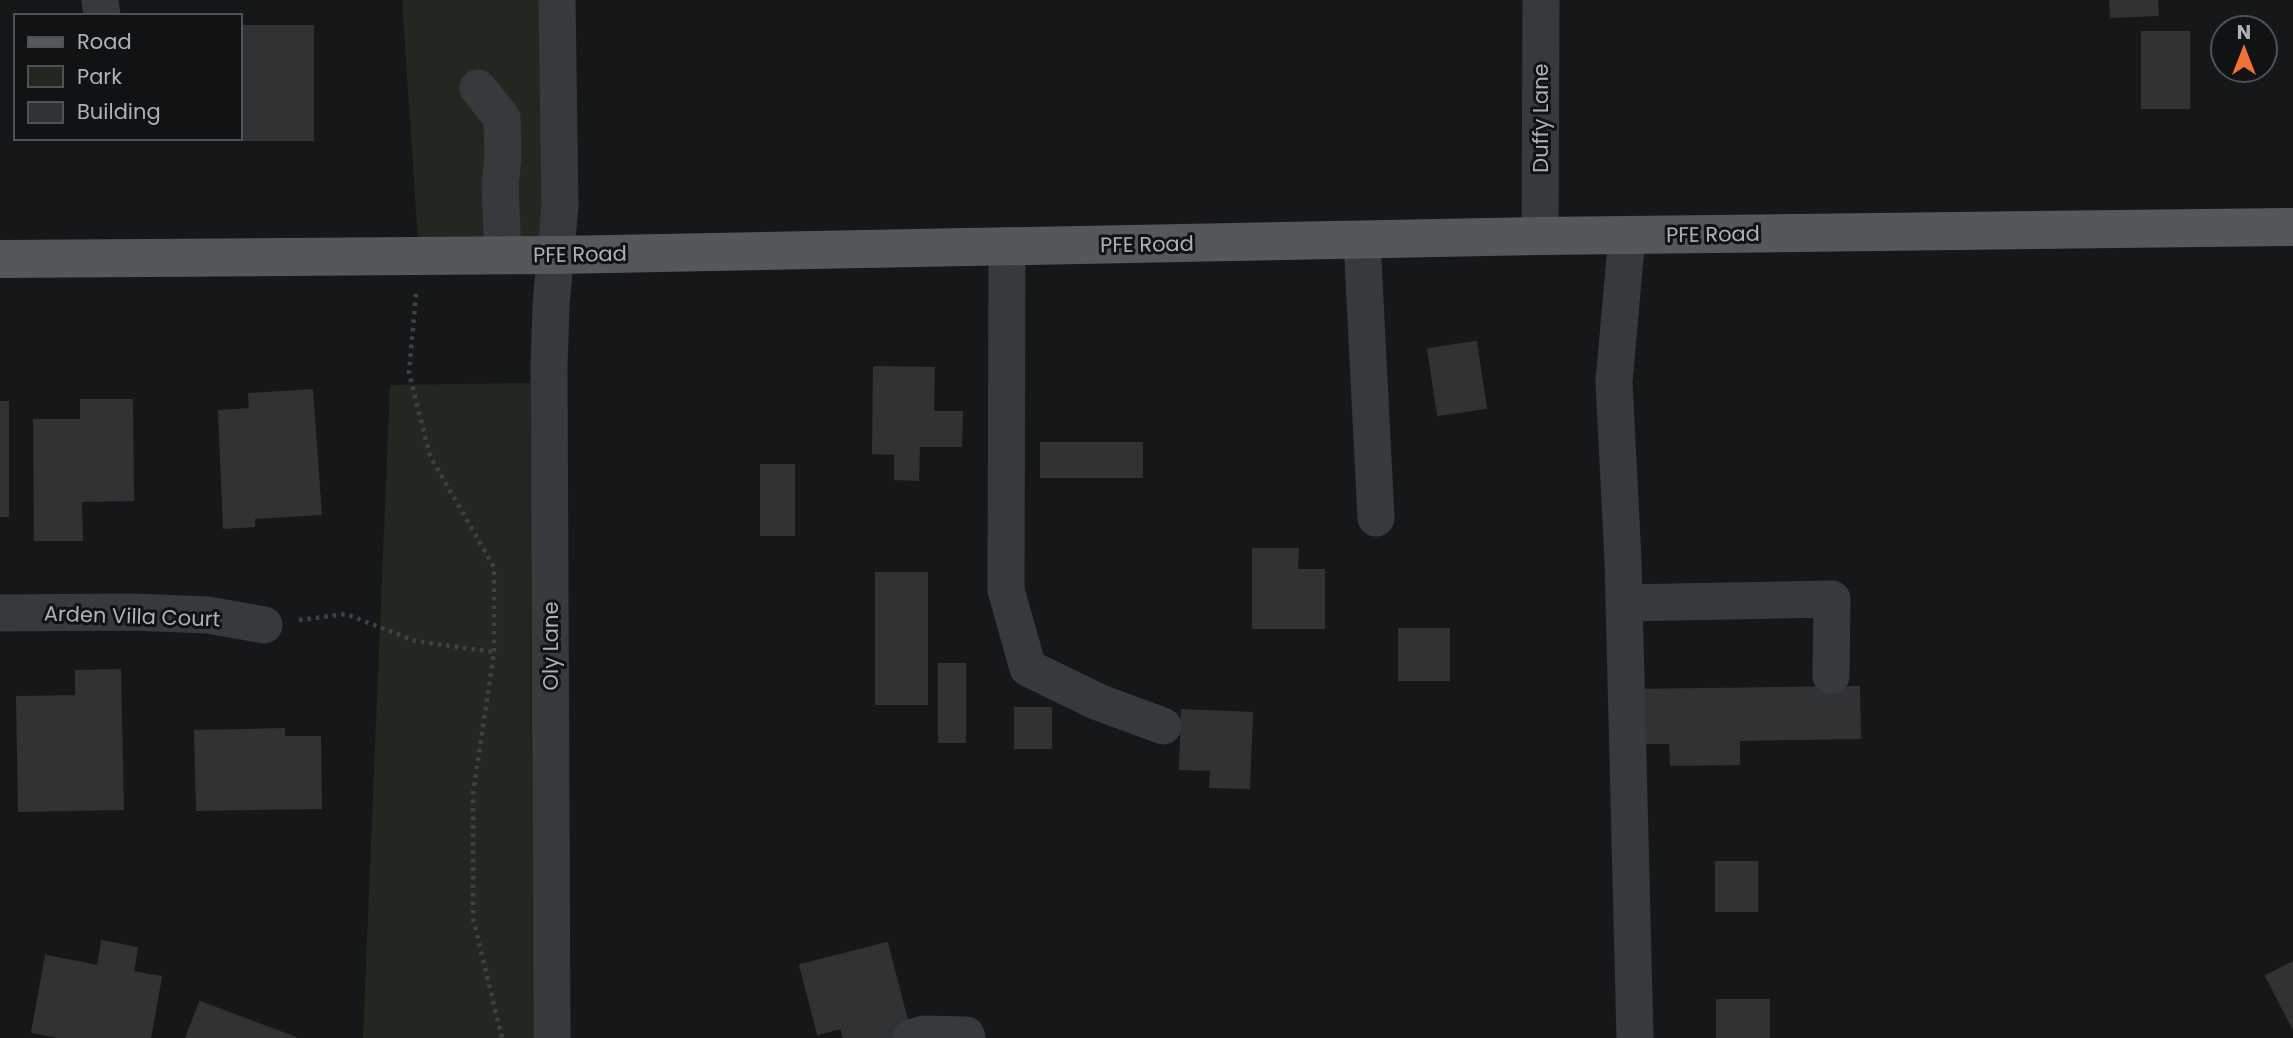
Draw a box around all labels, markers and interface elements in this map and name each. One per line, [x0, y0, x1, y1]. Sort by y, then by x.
legend [14, 14, 242, 140]
north arrow [2209, 14, 2279, 84]
text: N [2237, 19, 2251, 46]
text: Road [77, 27, 132, 56]
text: Park [77, 62, 122, 91]
street label: Duffy Lane [1526, 63, 1555, 173]
text: Building [77, 97, 161, 126]
street label: PFE Road [1666, 219, 1760, 249]
street label: PFE Road [1100, 229, 1194, 259]
street label: PFE Road [533, 239, 627, 269]
street label: Arden Villa Court [43, 598, 221, 634]
street label: Oly Lane [536, 602, 565, 690]

